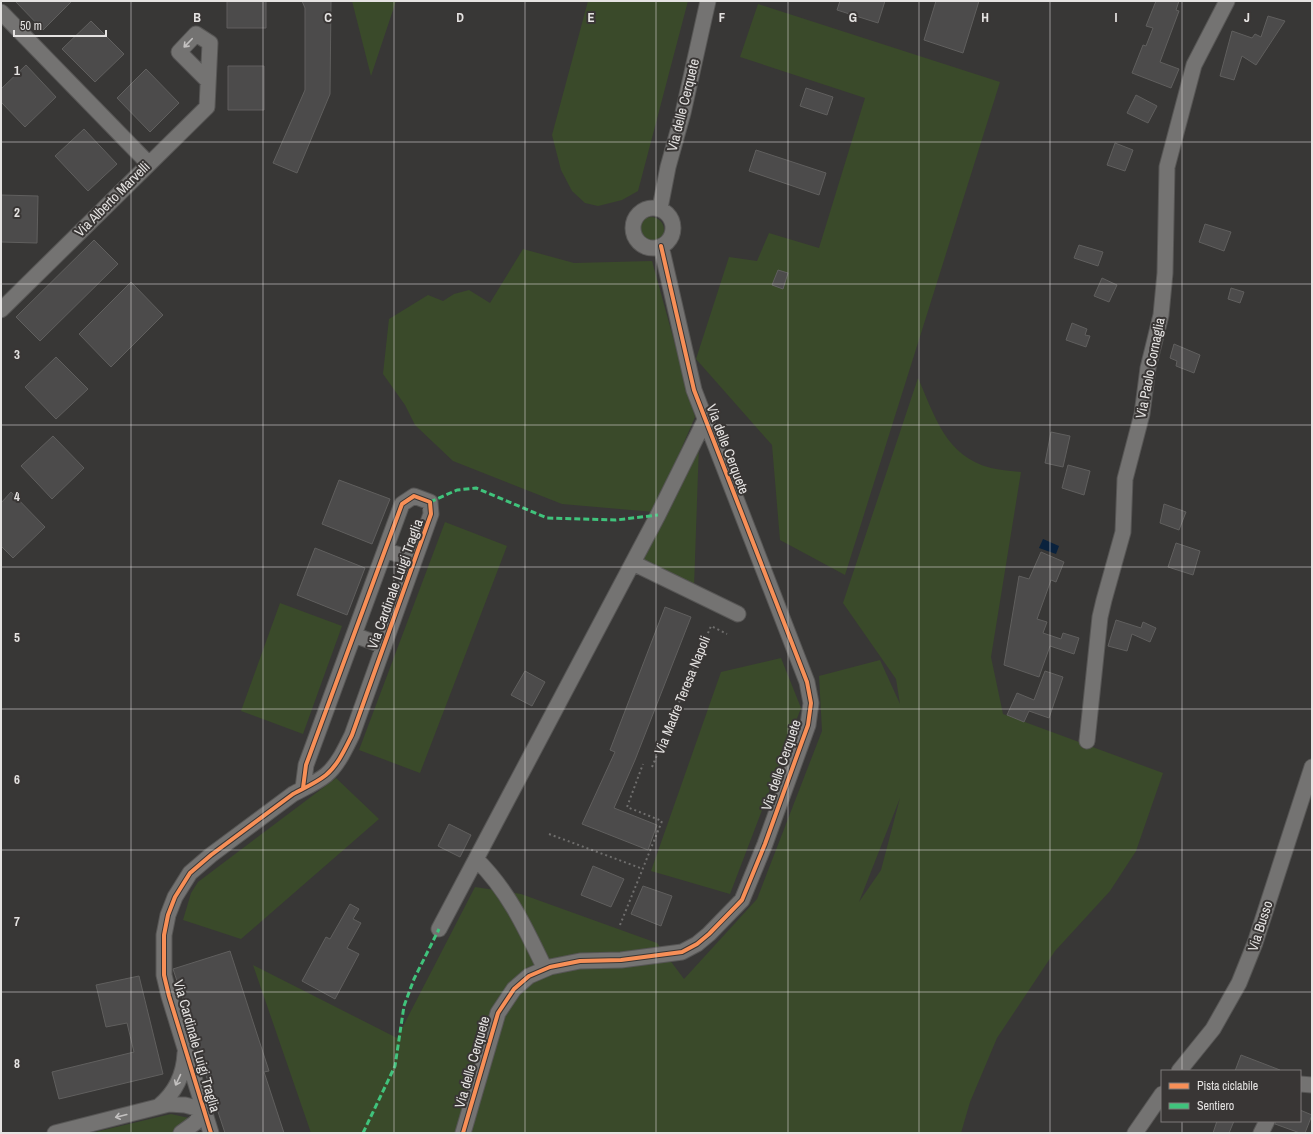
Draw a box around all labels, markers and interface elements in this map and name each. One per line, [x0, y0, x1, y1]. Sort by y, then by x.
text: B [193, 9, 201, 26]
text: C [324, 9, 332, 26]
text: D [456, 9, 464, 26]
text: E [587, 9, 595, 26]
text: F [719, 9, 726, 26]
text: G [849, 9, 857, 26]
text: H [981, 9, 989, 26]
text: I [1115, 9, 1118, 26]
text: J [1244, 9, 1250, 26]
scale bar [14, 12, 106, 38]
text: 50 m [20, 18, 42, 34]
one-way arrow [183, 38, 193, 48]
street label: Via delle Cerquete [663, 57, 703, 153]
text: 1 [14, 62, 20, 79]
street label: Via Alberto Marvelli [71, 158, 153, 240]
text: 2 [14, 204, 20, 221]
street label: Via Paolo Cornaglia [1131, 315, 1169, 420]
text: 3 [14, 346, 20, 363]
street label: Via delle Cerquete [703, 401, 753, 497]
text: 4 [14, 488, 20, 505]
street label: Via Cardinale Luigi Traglia [363, 516, 427, 651]
text: 5 [14, 629, 20, 646]
street label: Via Madre Teresa Napoli [650, 633, 714, 757]
street label: Via delle Cerquete [757, 717, 805, 813]
text: 6 [14, 771, 20, 788]
street label: Via Busso [1243, 898, 1277, 954]
text: 7 [14, 913, 20, 930]
street label: Via Cardinale Luigi Traglia [169, 978, 225, 1115]
street label: Via delle Cerquete [450, 1014, 494, 1110]
text: 8 [14, 1055, 20, 1072]
legend [1161, 1070, 1301, 1122]
one-way arrow [174, 1074, 181, 1086]
text: Pista ciclabile [1197, 1078, 1258, 1094]
text: Sentiero [1197, 1098, 1234, 1114]
one-way arrow [115, 1113, 128, 1120]

